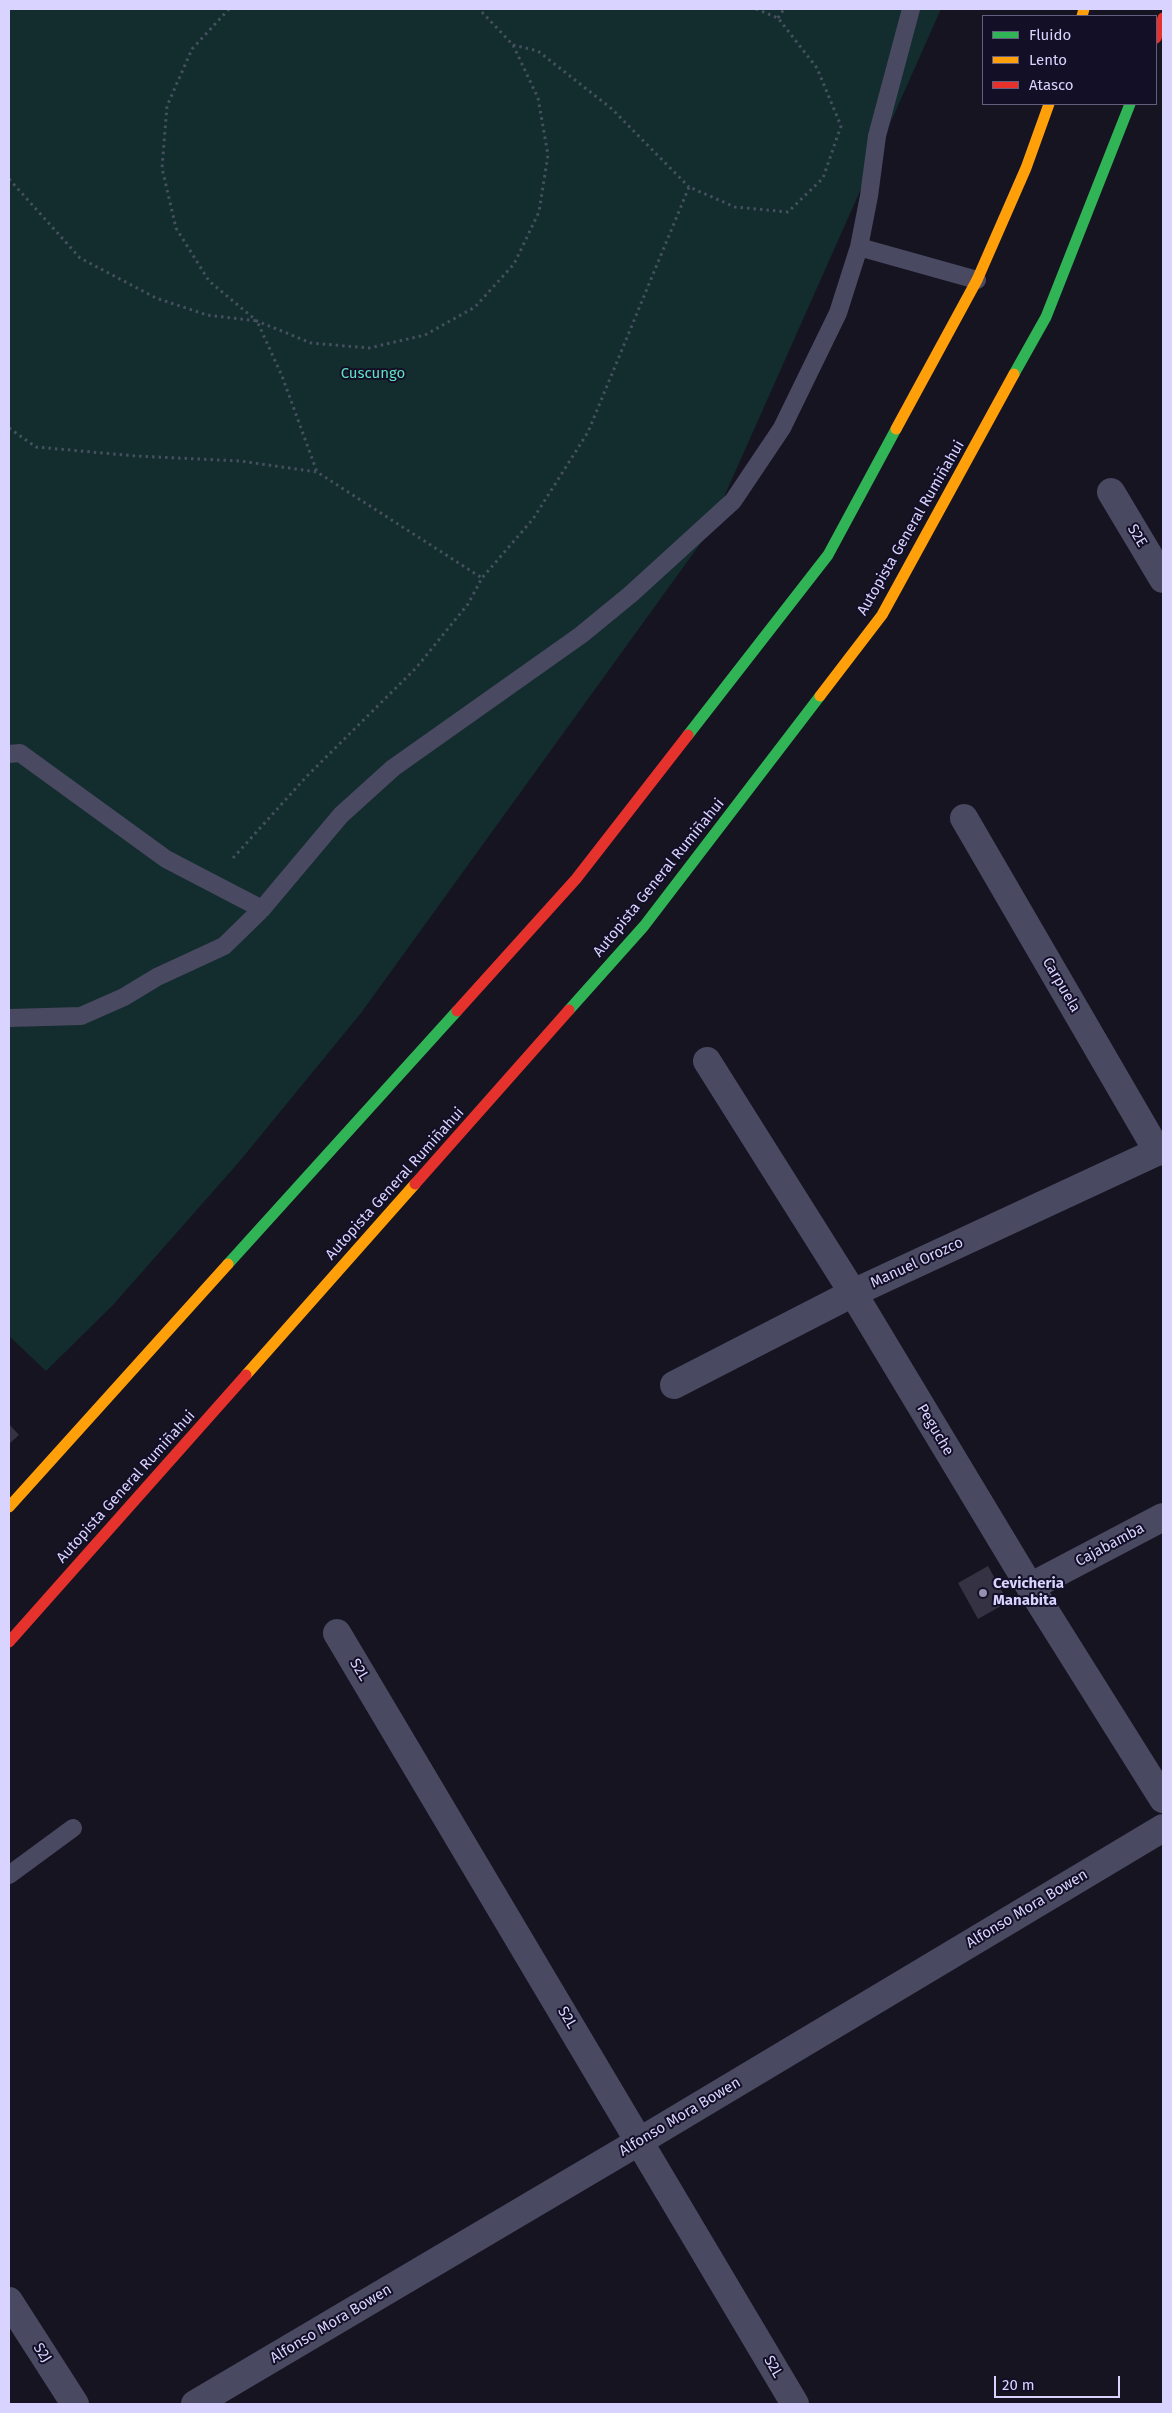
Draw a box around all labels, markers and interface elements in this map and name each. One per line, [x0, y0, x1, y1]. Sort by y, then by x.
legend [982, 15, 1157, 105]
text: Fluido [1029, 26, 1071, 44]
text: Lento [1029, 51, 1067, 69]
text: Atasco [1029, 76, 1074, 94]
park label: Cuscungo [341, 365, 405, 383]
street label: Autopista General Rumiñahui [854, 437, 968, 619]
street label: S2E [1123, 521, 1151, 551]
street label: Autopista General Rumiñahui [589, 795, 729, 961]
street label: Carpuela [1038, 954, 1084, 1016]
street label: Autopista General Rumiñahui [322, 1104, 468, 1264]
street label: Manuel Orozco [868, 1234, 966, 1292]
street label: Peguche [913, 1401, 957, 1459]
street label: Autopista General Rumiñahui [53, 1407, 199, 1567]
street label: Cajabamba [1073, 1519, 1147, 1571]
place label: Cevicheria Manabita [993, 1575, 1064, 1610]
marker: Cevicheria Manabita [977, 1587, 989, 1599]
street label: S2L [345, 1656, 373, 1684]
street label: Alfonso Mora Bowen [963, 1866, 1091, 1952]
street label: S2L [553, 2004, 581, 2032]
street label: Alfonso Mora Bowen [616, 2074, 744, 2160]
street label: Alfonso Mora Bowen [267, 2281, 395, 2367]
street label: S2J [29, 2340, 55, 2366]
street label: S2L [759, 2353, 787, 2381]
scale bar [997, 2366, 1123, 2398]
text: 20 m [1002, 2376, 1035, 2394]

